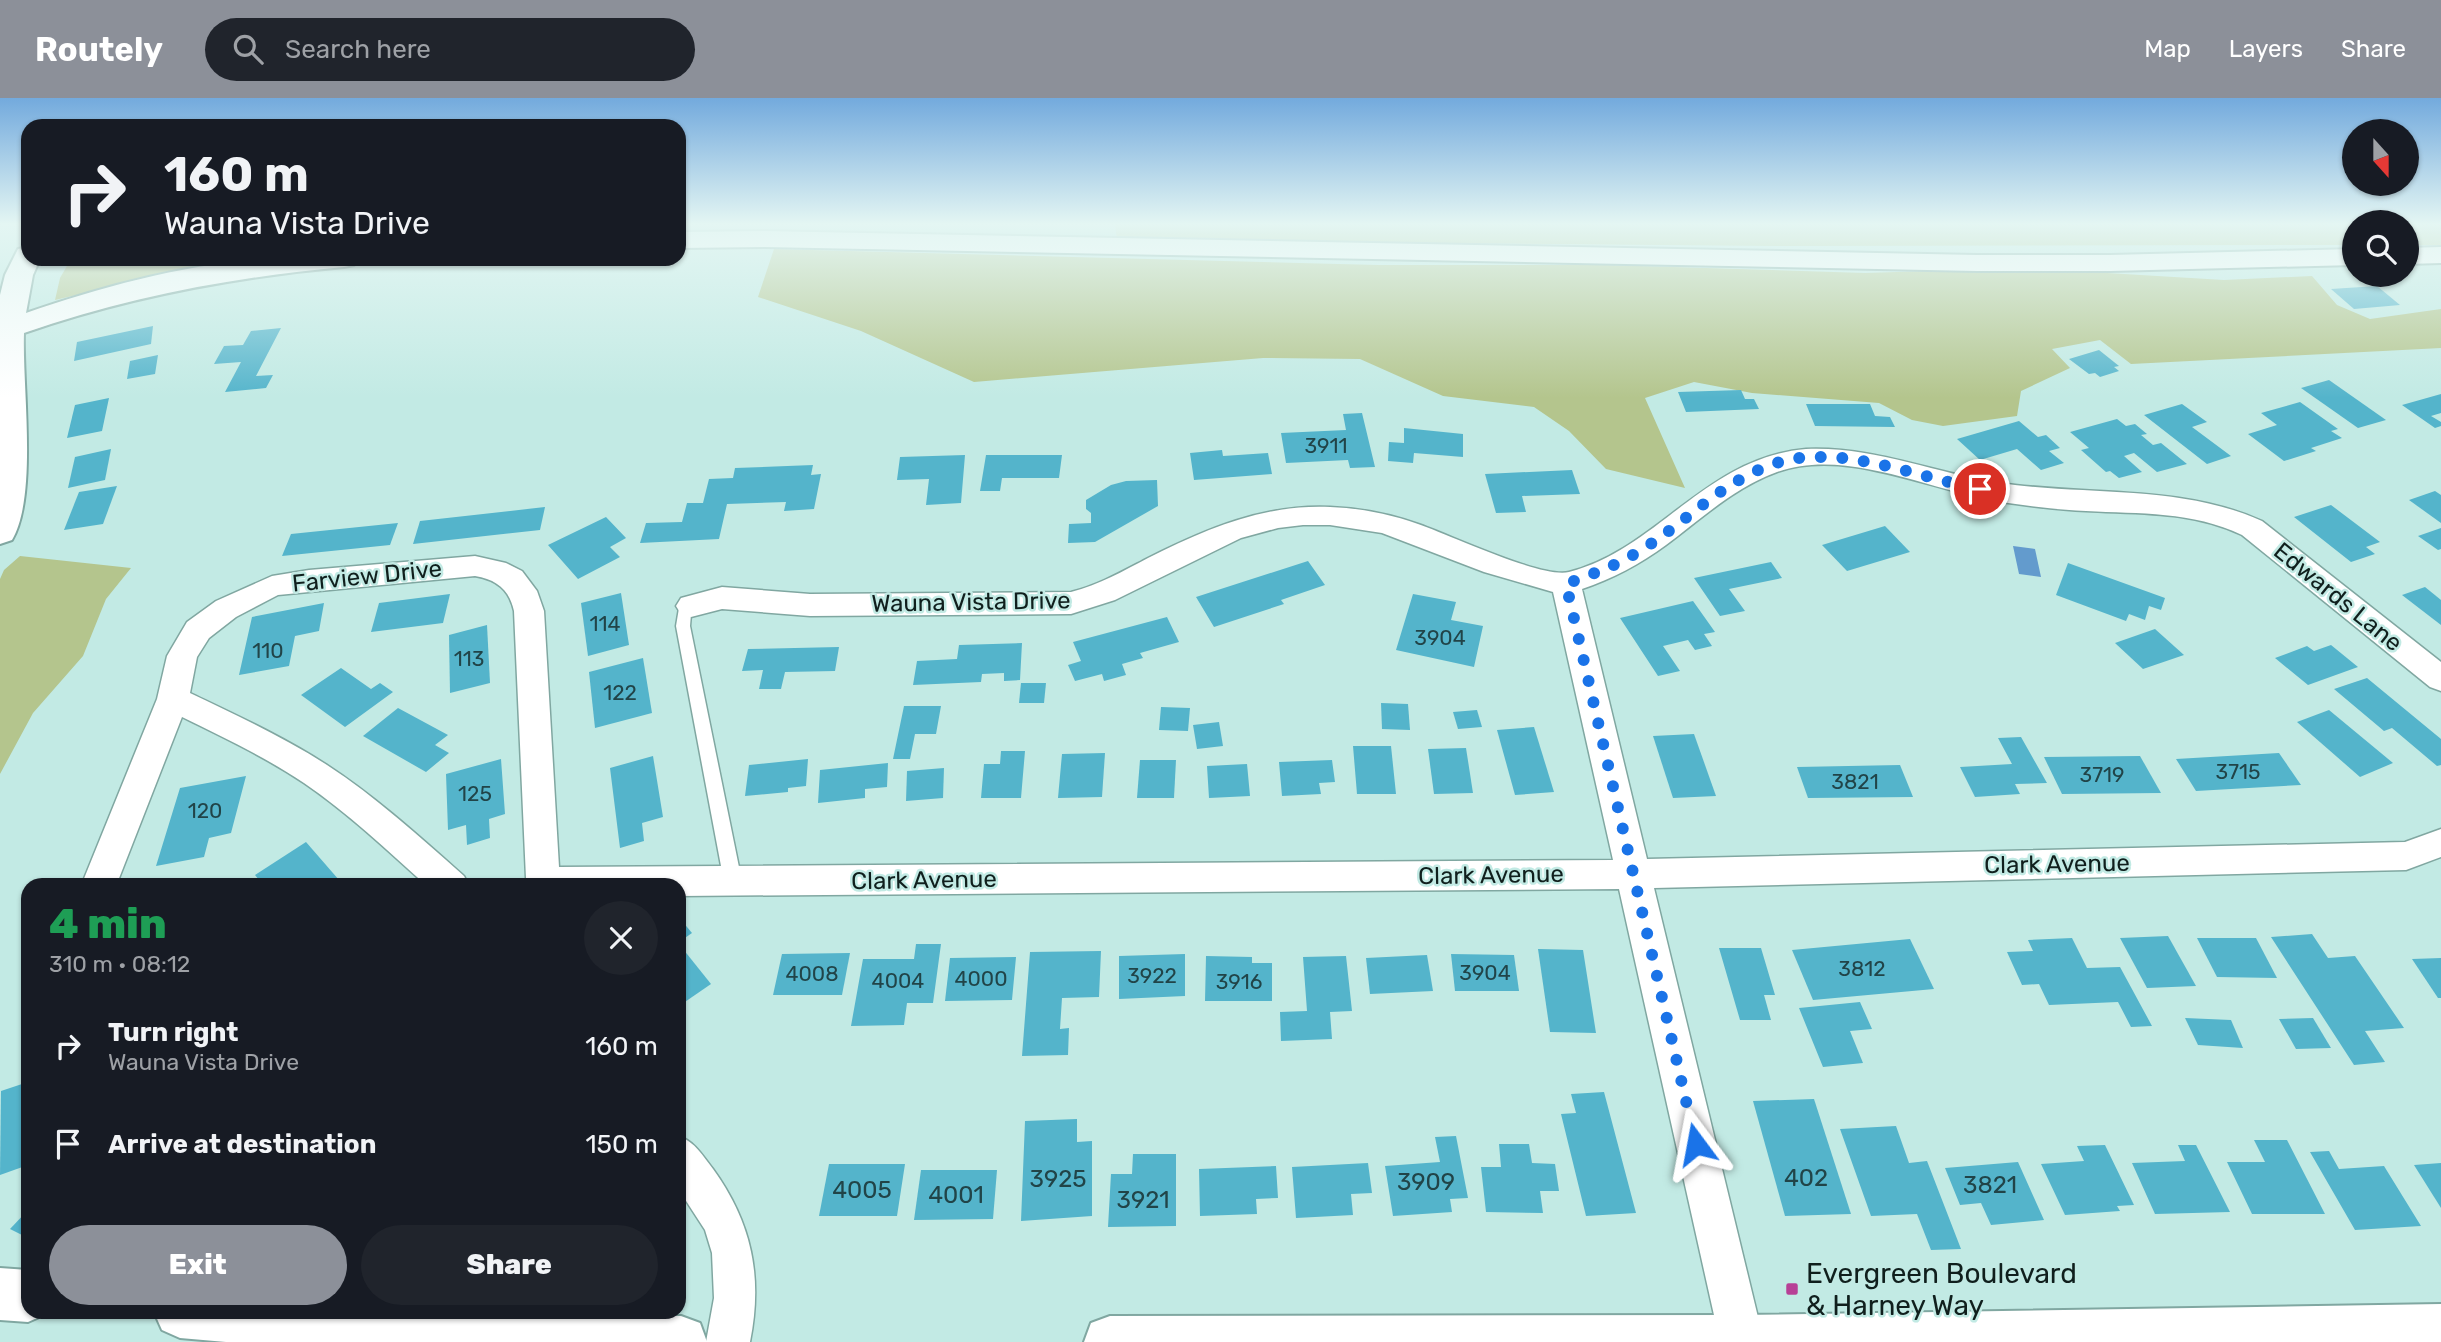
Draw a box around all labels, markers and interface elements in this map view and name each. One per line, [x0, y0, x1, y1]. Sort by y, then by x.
search box [205, 18, 695, 81]
text: Routely [35, 30, 163, 69]
icon: search [229, 30, 267, 68]
text: Search here [285, 34, 431, 65]
text: Map [2144, 35, 2191, 63]
text: Layers [2229, 35, 2303, 63]
text: Share [2341, 35, 2406, 63]
north arrow [2342, 119, 2418, 196]
map controls [2342, 119, 2419, 287]
text: 160 m [164, 145, 309, 203]
icon: right [49, 147, 140, 238]
text: Wauna Vista Drive [164, 204, 430, 242]
button: search [2342, 210, 2419, 287]
house number: 3911 [1304, 433, 1348, 458]
pin [1950, 459, 2010, 519]
icon: arrive [1961, 470, 1999, 508]
street label: Edwards Lane [2268, 537, 2408, 657]
street label: Farview Drive [291, 554, 443, 598]
street label: Wauna Vista Drive [871, 586, 1071, 618]
house number: 114 [589, 611, 621, 636]
house number: 3904 [1414, 625, 1466, 650]
house number: 110 [252, 638, 284, 663]
house number: 113 [454, 646, 484, 671]
house number: 122 [603, 680, 637, 705]
house number: 3715 [2216, 759, 2260, 784]
house number: 3719 [2080, 762, 2124, 787]
house number: 3821 [1831, 769, 1879, 794]
house number: 125 [458, 781, 492, 806]
house number: 120 [188, 798, 222, 823]
street label: Clark Avenue [1984, 849, 2130, 879]
street label: Clark Avenue [1418, 860, 1564, 890]
street label: Clark Avenue [851, 865, 997, 895]
text: 4 min [49, 899, 167, 949]
button: close [584, 901, 658, 975]
text: 310 m · 08:12 [49, 950, 190, 978]
house number: 3812 [1838, 956, 1886, 981]
house number: 3904 [1459, 960, 1511, 985]
house number: 4008 [785, 961, 839, 986]
house number: 3922 [1127, 963, 1177, 988]
house number: 4000 [954, 966, 1008, 991]
house number: 4004 [872, 968, 924, 993]
house number: 3916 [1216, 969, 1262, 994]
text: Turn right [108, 1017, 238, 1048]
icon: right [49, 1027, 87, 1065]
text: 160 m [585, 1031, 658, 1062]
text: Wauna Vista Drive [108, 1048, 299, 1076]
position arrow [1659, 1107, 1733, 1181]
icon: arrive [49, 1125, 87, 1163]
text: Arrive at destination [108, 1129, 376, 1160]
text: 150 m [585, 1129, 658, 1160]
house number: 402 [1784, 1164, 1828, 1192]
house number: 3925 [1030, 1165, 1087, 1193]
house number: 3909 [1397, 1168, 1455, 1196]
house number: 3821 [1963, 1171, 2017, 1199]
house number: 4005 [832, 1176, 892, 1204]
house number: 4001 [928, 1181, 984, 1209]
house number: 3921 [1116, 1186, 1170, 1214]
button: Exit [49, 1225, 347, 1305]
button: Share [361, 1225, 658, 1305]
place label: Evergreen Boulevard & Harney Way [1806, 1257, 2077, 1322]
marker: Evergreen Boulevard & Harney Way [1784, 1281, 1800, 1297]

